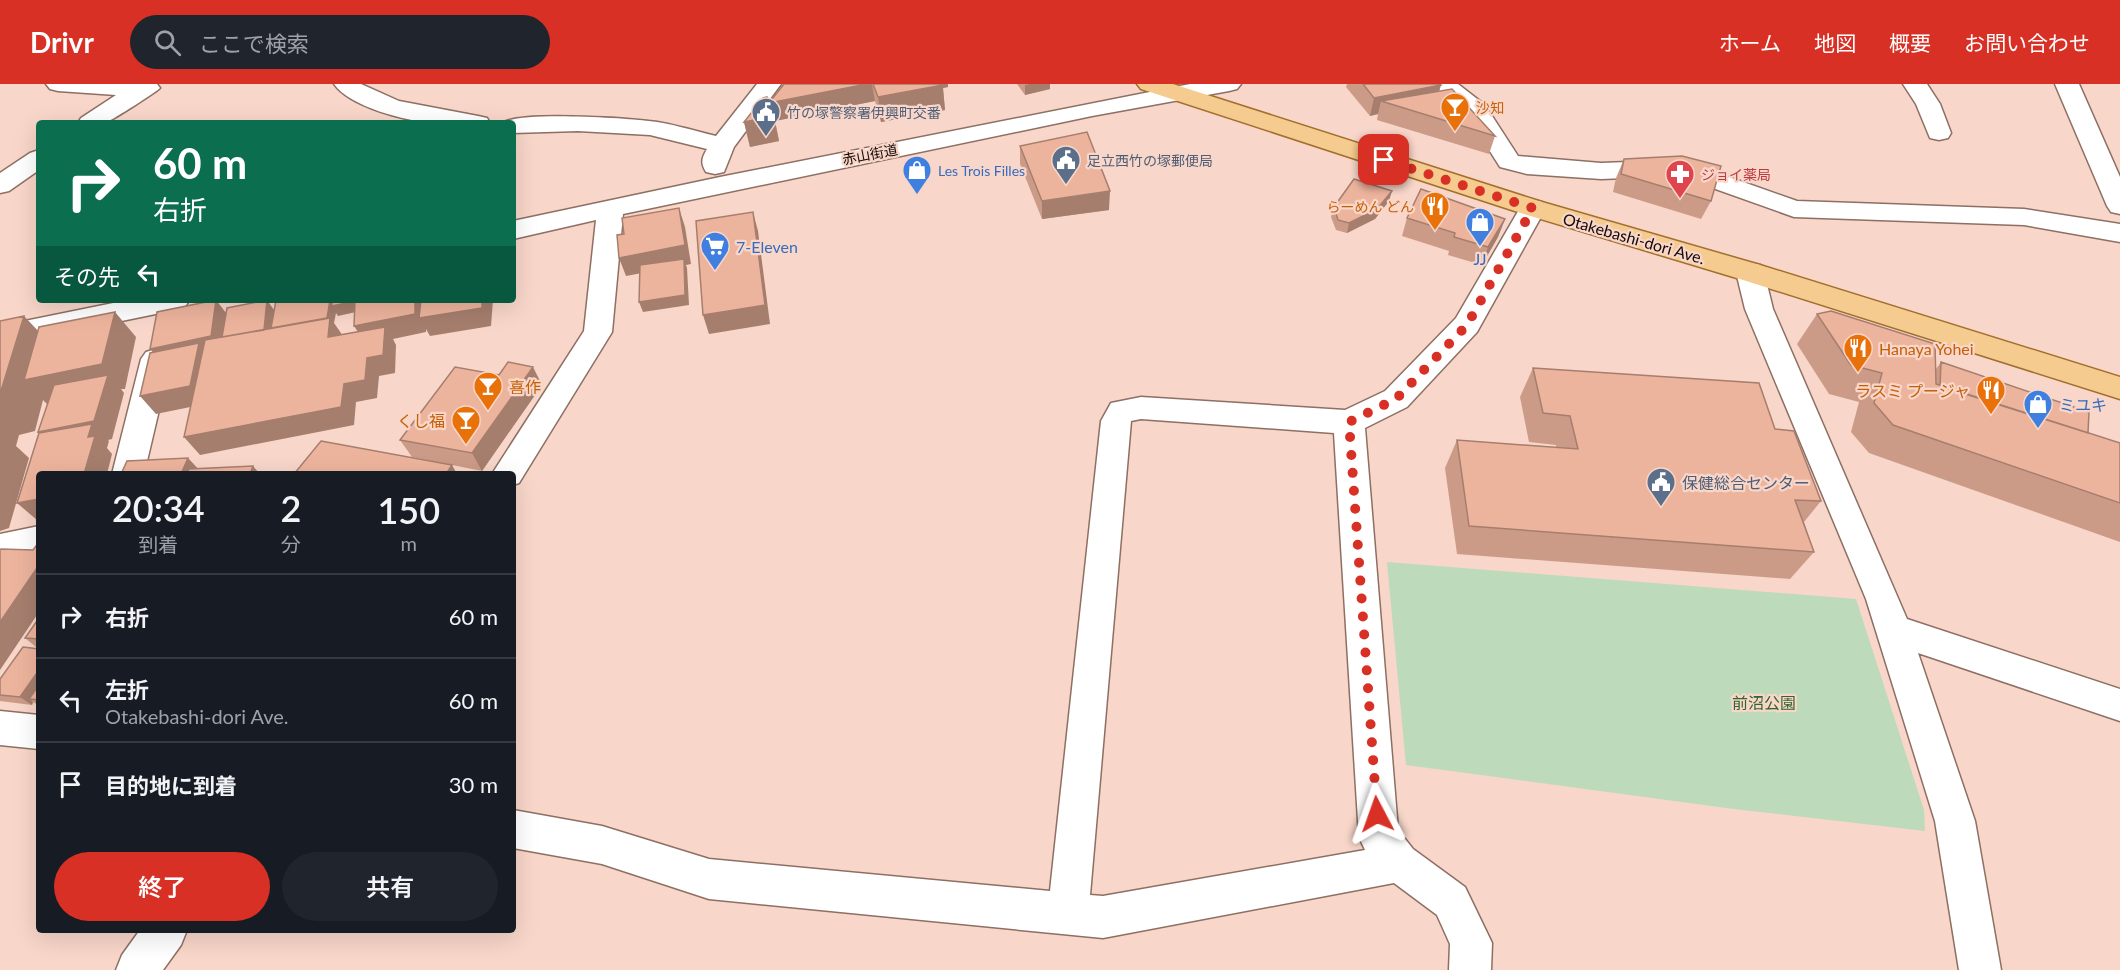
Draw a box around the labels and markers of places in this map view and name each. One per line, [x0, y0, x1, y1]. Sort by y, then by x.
bar icon: 沙知 [1439, 91, 1471, 133]
public building icon: 竹の塚警察署伊興町交番 [750, 96, 782, 138]
place label: 沙知 [1476, 99, 1504, 116]
place label: 竹の塚警察署伊興町交番 [787, 104, 941, 121]
pin [1358, 134, 1409, 185]
public building icon: 足立西竹の塚郵便局 [1050, 144, 1082, 186]
place label: 足立西竹の塚郵便局 [1087, 152, 1213, 169]
shop icon: Les Trois Filles [901, 154, 933, 196]
pharmacy icon: ジョイ薬局 [1664, 158, 1696, 200]
place label: Les Trois Filles [938, 162, 1025, 179]
place label: ジョイ薬局 [1701, 166, 1771, 183]
restaurant icon: らーめん どん [1419, 190, 1451, 232]
place label: らーめん どん [1326, 198, 1414, 215]
shop icon: JJ [1464, 206, 1496, 248]
supermarket icon: 7-Eleven [699, 230, 731, 272]
place label: 7-Eleven [736, 237, 798, 256]
place label: JJ [1473, 249, 1487, 268]
restaurant icon: Hanaya Yohei [1842, 332, 1874, 374]
place label: Hanaya Yohei [1879, 339, 1974, 358]
bar icon: 喜作 [472, 370, 504, 412]
restaurant icon: ラスミ プージャ [1975, 374, 2007, 416]
place label: 喜作 [509, 377, 541, 396]
place label: ラスミ プージャ [1855, 381, 1970, 400]
shop icon: ミユキ [2022, 388, 2054, 430]
place label: ミユキ [2059, 395, 2107, 414]
bar icon: くし福 [450, 404, 482, 446]
place label: くし福 [397, 411, 445, 430]
public building icon: 保健総合センター [1645, 466, 1677, 508]
place label: 保健総合センター [1682, 473, 1810, 492]

